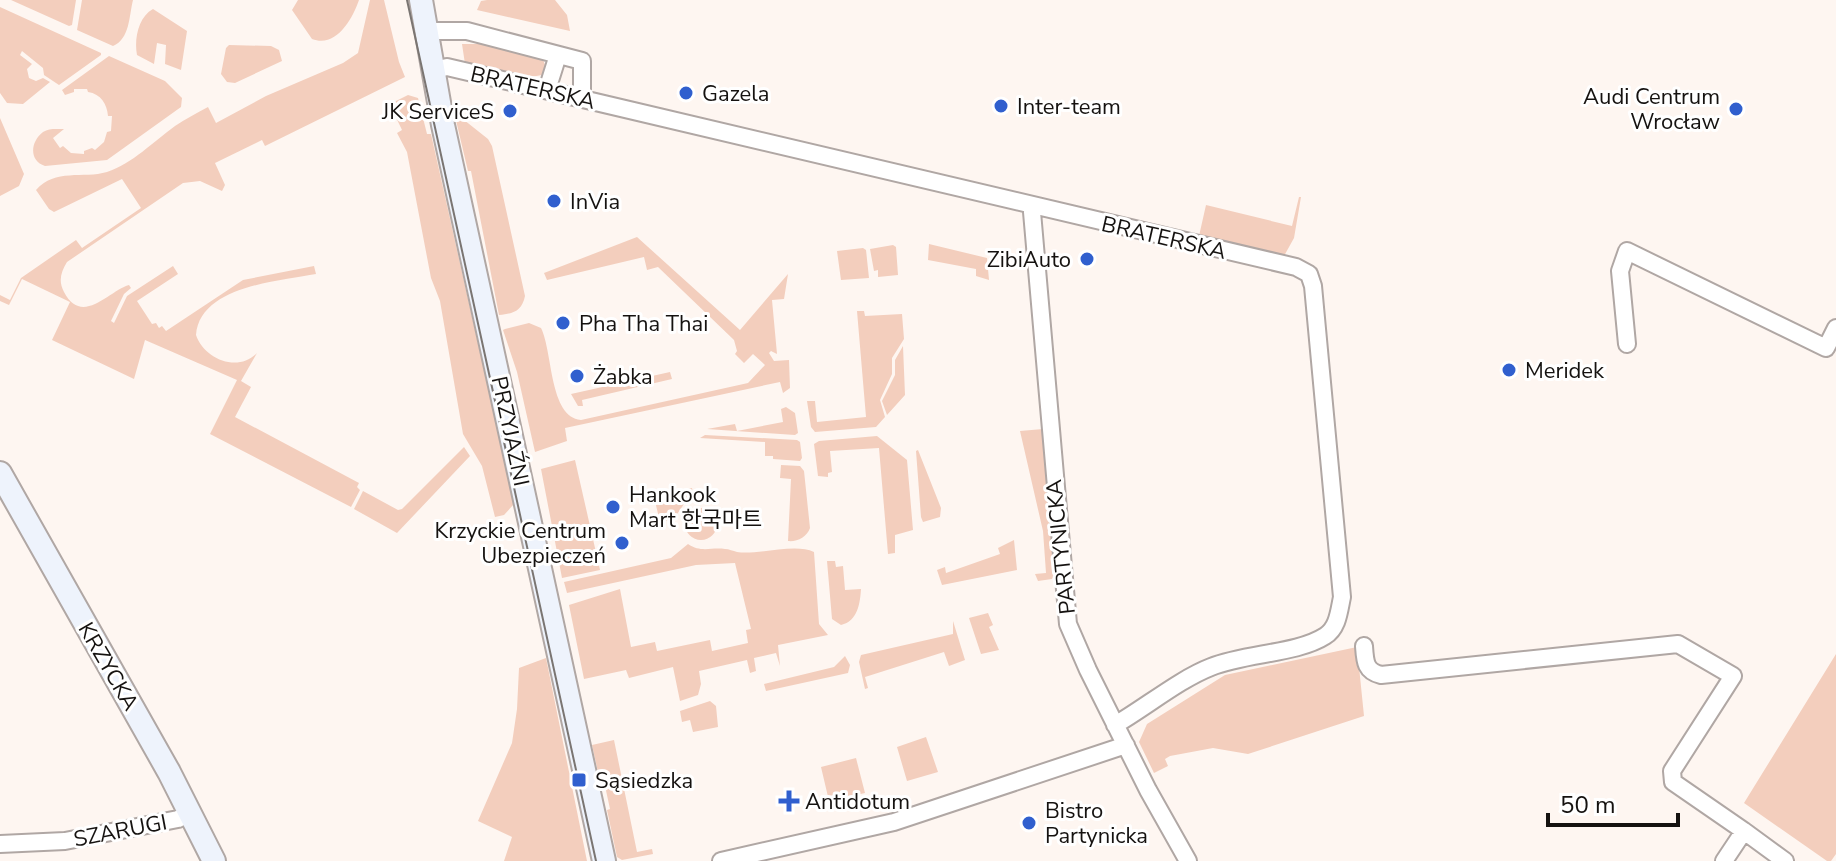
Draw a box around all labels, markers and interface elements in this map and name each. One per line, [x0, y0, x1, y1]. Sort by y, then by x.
street label: BRATERSKA [467, 59, 598, 117]
place label: Gazela [702, 79, 769, 109]
place label: Audi Centrum Wrocław [1583, 82, 1720, 137]
marker: Gazela [677, 84, 695, 102]
place label: Inter-team [1017, 92, 1121, 122]
place label: JK ServiceS [381, 97, 494, 127]
marker: Inter-team [992, 97, 1010, 115]
marker: Audi Centrum Wrocław [1727, 100, 1745, 118]
marker: JK ServiceS [501, 102, 519, 120]
place label: InVia [570, 187, 620, 217]
marker: InVia [545, 192, 563, 210]
street label: BRATERSKA [1098, 209, 1229, 267]
place label: ZibiAuto [987, 245, 1071, 275]
marker: ZibiAuto [1078, 250, 1096, 268]
place label: Pha Tha Thai [579, 309, 708, 339]
marker: Pha Tha Thai [554, 314, 572, 332]
place label: Meridek [1525, 356, 1605, 386]
marker: Meridek [1500, 361, 1518, 379]
place label: Żabka [593, 362, 653, 392]
marker: Żabka [568, 367, 586, 385]
street label: PRZYJAŹNI [484, 374, 536, 489]
street label: PARTYNICKA [1039, 478, 1083, 616]
place label: Hankook Mart 한국마트 [629, 480, 762, 535]
marker: Hankook Mart 한국마트 [604, 498, 622, 516]
place label: Krzyckie Centrum Ubezpieczeń [435, 516, 606, 571]
marker: Krzyckie Centrum Ubezpieczeń [613, 534, 631, 552]
street label: KRZYCKA [71, 617, 146, 716]
place label: Sąsiedzka [595, 766, 693, 796]
marker: Sąsiedzka [570, 771, 588, 789]
scale bar [1548, 777, 1678, 827]
place label: Antidotum [805, 787, 910, 817]
text: 50 m [1560, 789, 1616, 821]
marker: Antidotum [780, 792, 798, 810]
place label: Bistro Partynicka [1045, 796, 1148, 851]
street label: SZARUGI [71, 807, 169, 855]
marker: Bistro Partynicka [1020, 814, 1038, 832]

